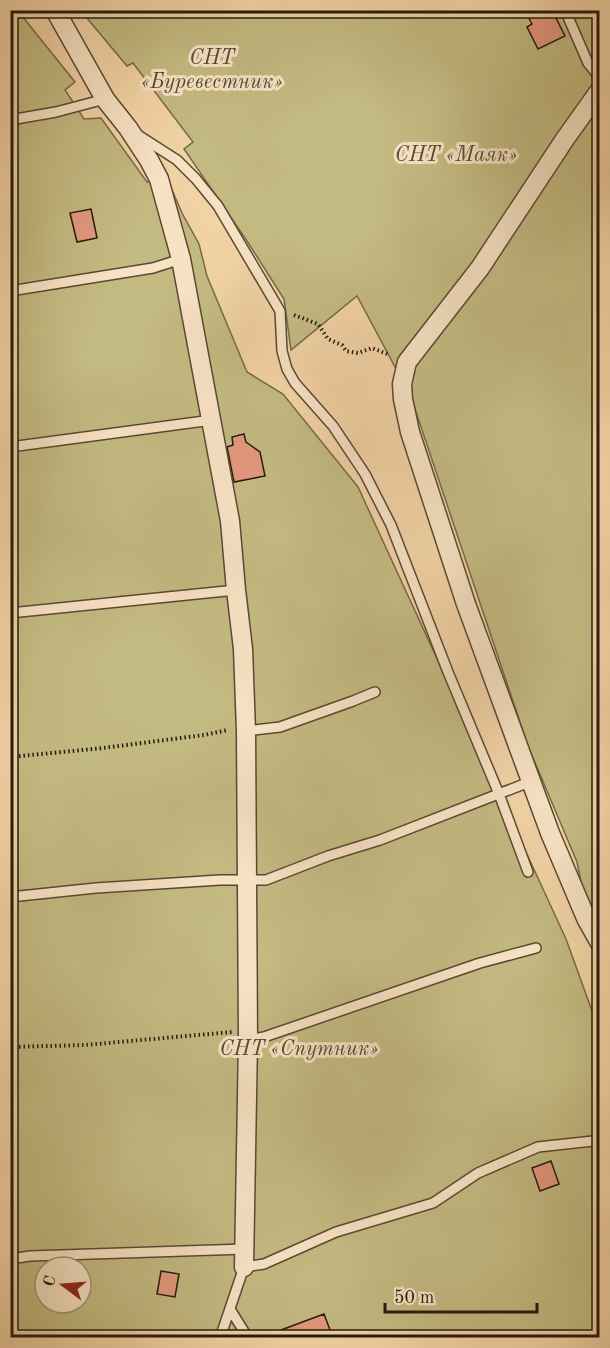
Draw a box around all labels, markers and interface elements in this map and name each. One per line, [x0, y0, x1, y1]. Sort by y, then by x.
park label: СНТ «Буревестник» [141, 48, 283, 93]
park label: СНТ «Маяк» [395, 145, 517, 166]
park label: СНТ «Спутник» [220, 1039, 378, 1060]
north arrow [33, 1255, 93, 1315]
text: С [41, 1274, 60, 1289]
scale bar [385, 1276, 536, 1314]
text: 50 m [394, 1289, 434, 1307]

